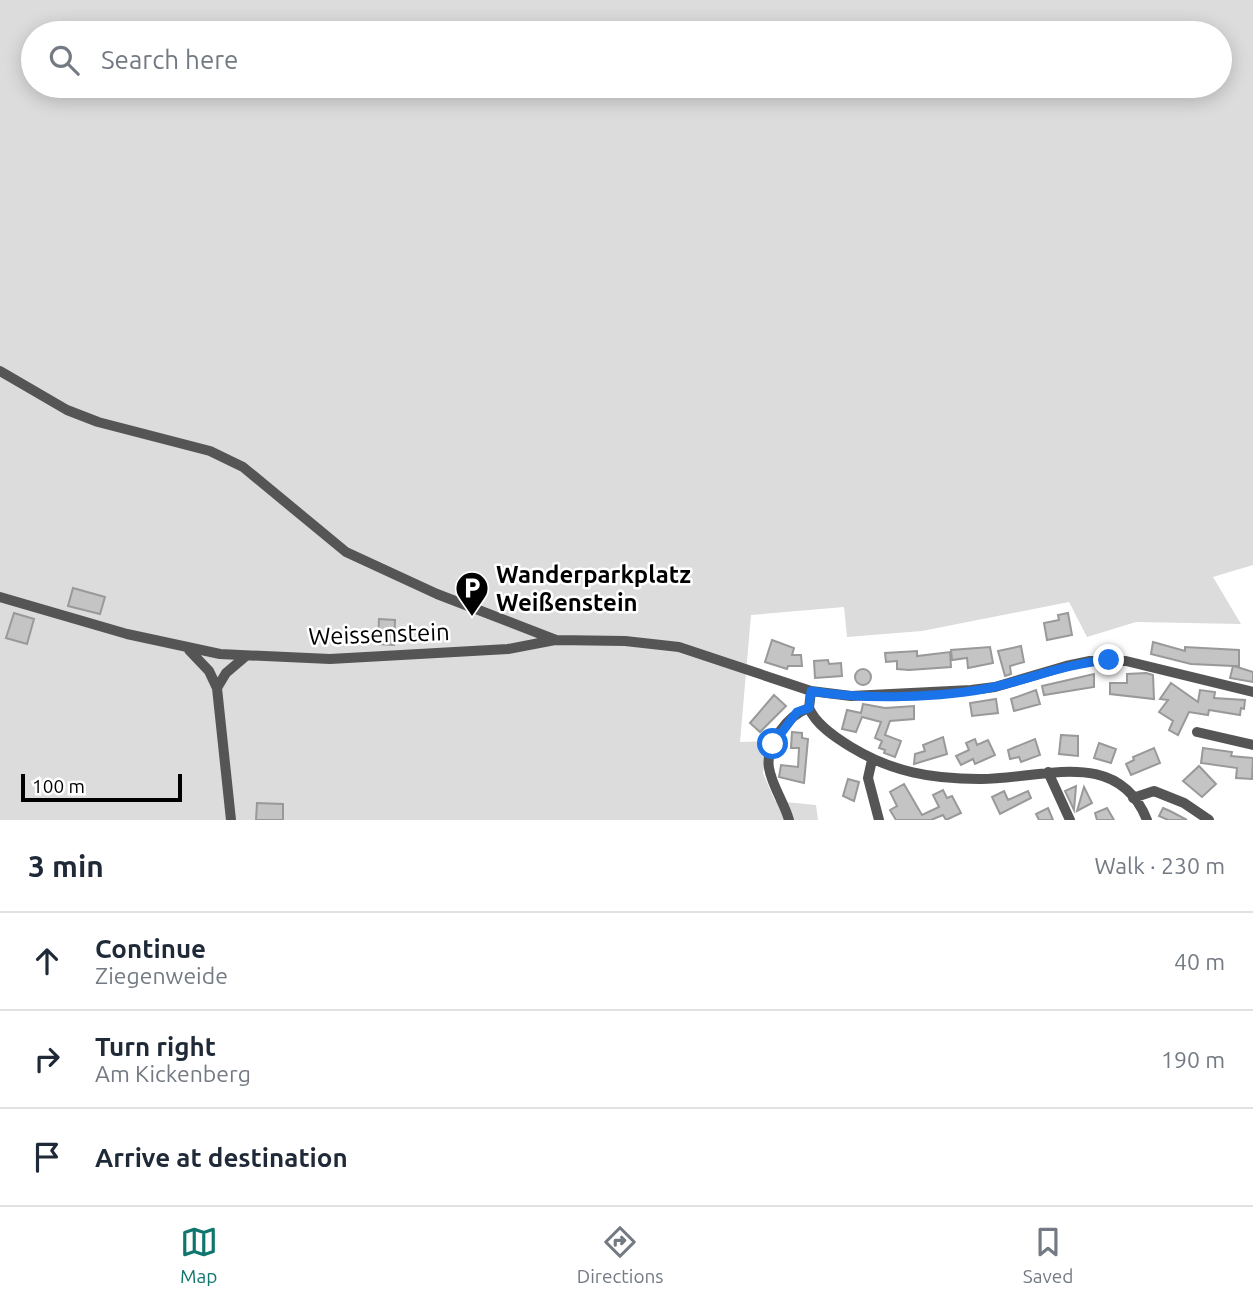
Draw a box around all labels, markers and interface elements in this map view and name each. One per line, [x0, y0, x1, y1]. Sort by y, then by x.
search box [21, 21, 1232, 98]
icon: search [45, 41, 83, 79]
text: Search here [101, 45, 238, 74]
place label: Wanderparkplatz Weißenstein [496, 561, 691, 616]
parking icon: Wanderparkplatz Weißenstein [453, 569, 491, 618]
street label: Weissenstein [308, 618, 450, 650]
route end [1093, 644, 1124, 675]
route start [757, 728, 788, 759]
scale bar [21, 771, 182, 803]
text: 100 m [32, 775, 85, 797]
text: 3 min [28, 849, 104, 883]
text: Walk · 230 m [1094, 853, 1225, 878]
text: Continue [95, 934, 206, 963]
icon: ahead [28, 942, 66, 980]
text: 40 m [1174, 949, 1225, 974]
text: Ziegenweide [95, 963, 228, 988]
text: Turn right [95, 1032, 216, 1061]
icon: right [28, 1040, 66, 1078]
text: 190 m [1161, 1047, 1225, 1072]
text: Am Kickenberg [95, 1061, 251, 1086]
icon: arrive [28, 1138, 66, 1176]
text: Arrive at destination [95, 1143, 348, 1172]
tab: Map [180, 1223, 218, 1287]
tab: Directions [577, 1223, 664, 1287]
tab: Saved [1023, 1223, 1073, 1287]

